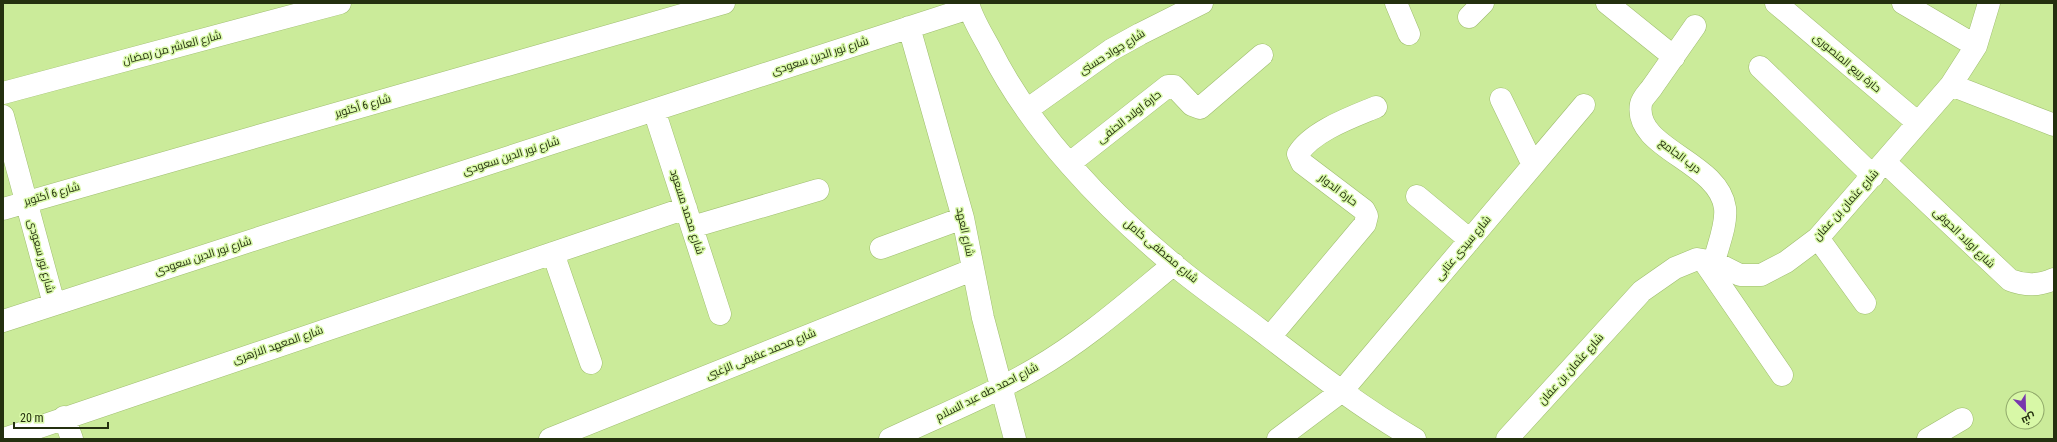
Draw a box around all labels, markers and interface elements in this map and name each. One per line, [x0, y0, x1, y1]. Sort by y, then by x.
street label: شارع جواد حسنى [1077, 27, 1148, 78]
street label: شارع العاشر من رمضان [121, 29, 223, 68]
street label: حارة ربيع المنصورى [1810, 31, 1884, 96]
street label: شارع نور الدين سعودى [770, 34, 870, 79]
street label: حارة اولاد الحنفى [1094, 88, 1164, 146]
street label: شارع 6 أكتوبر [332, 91, 393, 121]
street label: شارع نور الدين سعودى [461, 134, 561, 179]
street label: درب الجامع [1656, 136, 1704, 177]
street label: شارع عثمان بن عفان [1811, 167, 1882, 244]
street label: شارع محمد مسعود [666, 168, 707, 256]
street label: حارة الدوار [1315, 171, 1360, 209]
street label: شارع 6 أكتوبر [21, 179, 82, 209]
street label: شارع اولاد الحوفى [1930, 205, 1998, 271]
street label: شارع العهد [952, 206, 977, 258]
street label: شارع سيدى عتابى [1432, 213, 1494, 283]
street label: شارع مصطفى كامل [1121, 216, 1201, 287]
street label: شارع نور سعودى [24, 218, 57, 295]
street label: شارع نور الدين سعودى [153, 234, 253, 279]
street label: شارع المعهد الازهرى [231, 323, 325, 368]
street label: شارع محمد عفيفى الزغبى [704, 326, 818, 383]
street label: شارع عثمان بن عفان [1536, 331, 1607, 408]
street label: شارع احمد طه عبد السلام [933, 360, 1041, 424]
north arrow [2005, 390, 2045, 430]
scale bar [14, 404, 108, 430]
text: ش [2020, 410, 2038, 427]
text: 20 m [20, 411, 44, 425]

